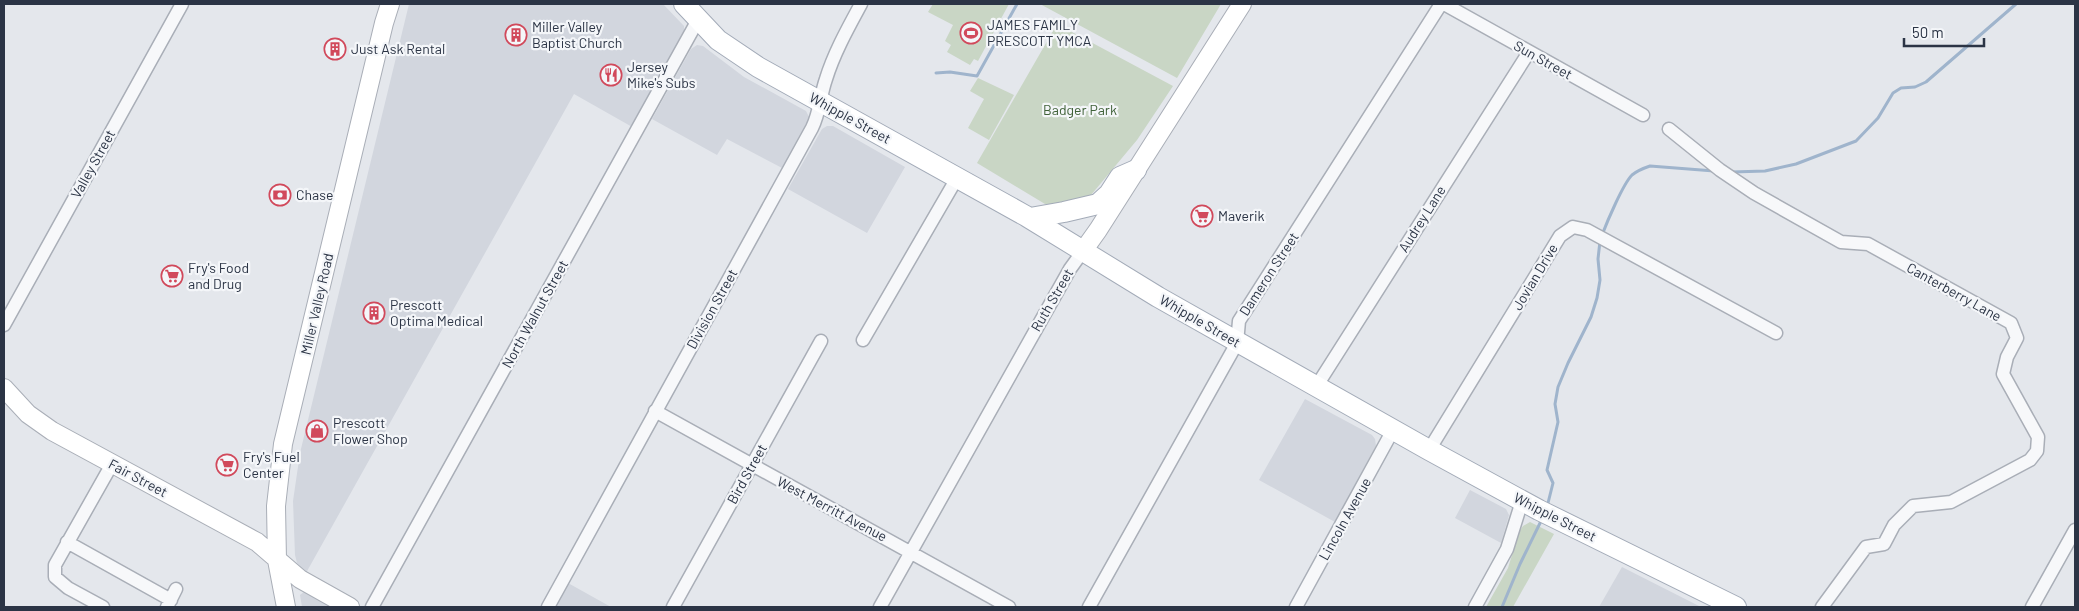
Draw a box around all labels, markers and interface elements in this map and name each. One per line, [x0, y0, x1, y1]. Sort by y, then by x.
scale bar [1904, 15, 1984, 47]
place label: JAMES FAMILY PRESCOTT YMCA [987, 16, 1092, 49]
place label: Miller Valley Baptist Church [532, 18, 622, 51]
sports icon: JAMES FAMILY PRESCOTT YMCA [959, 21, 983, 45]
building icon: Miller Valley Baptist Church [504, 23, 528, 47]
text: 50 m [1912, 23, 1944, 41]
building icon: Just Ask Rental [323, 37, 347, 61]
street label: Sun Street [1511, 37, 1575, 83]
place label: Just Ask Rental [351, 40, 445, 57]
place label: Jersey Mike's Subs [627, 58, 696, 91]
restaurant icon: Jersey Mike's Subs [599, 63, 623, 87]
street label: Whipple Street [807, 88, 894, 147]
park label: Badger Park [1043, 101, 1117, 118]
street label: Valley Street [67, 126, 118, 201]
street label: Audrey Lane [1394, 182, 1449, 255]
bank icon: Chase [268, 183, 292, 207]
place label: Chase [296, 186, 333, 203]
supermarket icon: Maverik [1190, 204, 1214, 228]
place label: Maverik [1218, 207, 1265, 224]
street label: Dameron Street [1235, 229, 1302, 319]
street label: Jovian Drive [1508, 241, 1561, 313]
street label: Miller Valley Road [297, 251, 336, 356]
street label: North Walnut Street [498, 257, 571, 371]
place label: Fry's Food and Drug [188, 259, 249, 292]
street label: Canterberry Lane [1904, 259, 2004, 325]
supermarket icon: Fry's Food and Drug [160, 264, 184, 288]
street label: Ruth Street [1027, 265, 1076, 334]
street label: Division Street [683, 266, 741, 352]
street label: Whipple Street [1157, 291, 1244, 351]
place label: Prescott Optima Medical [390, 296, 483, 329]
building icon: Prescott Optima Medical [362, 301, 386, 325]
place label: Prescott Flower Shop [333, 414, 408, 447]
shop icon: Prescott Flower Shop [305, 419, 329, 443]
street label: Bird Street [723, 441, 770, 507]
place label: Fry's Fuel Center [243, 448, 300, 481]
supermarket icon: Fry's Fuel Center [215, 453, 239, 477]
street label: Fair Street [106, 455, 171, 500]
street label: West Merritt Avenue [774, 472, 890, 545]
street label: Lincoln Avenue [1315, 474, 1374, 563]
street label: Whipple Street [1511, 488, 1599, 545]

